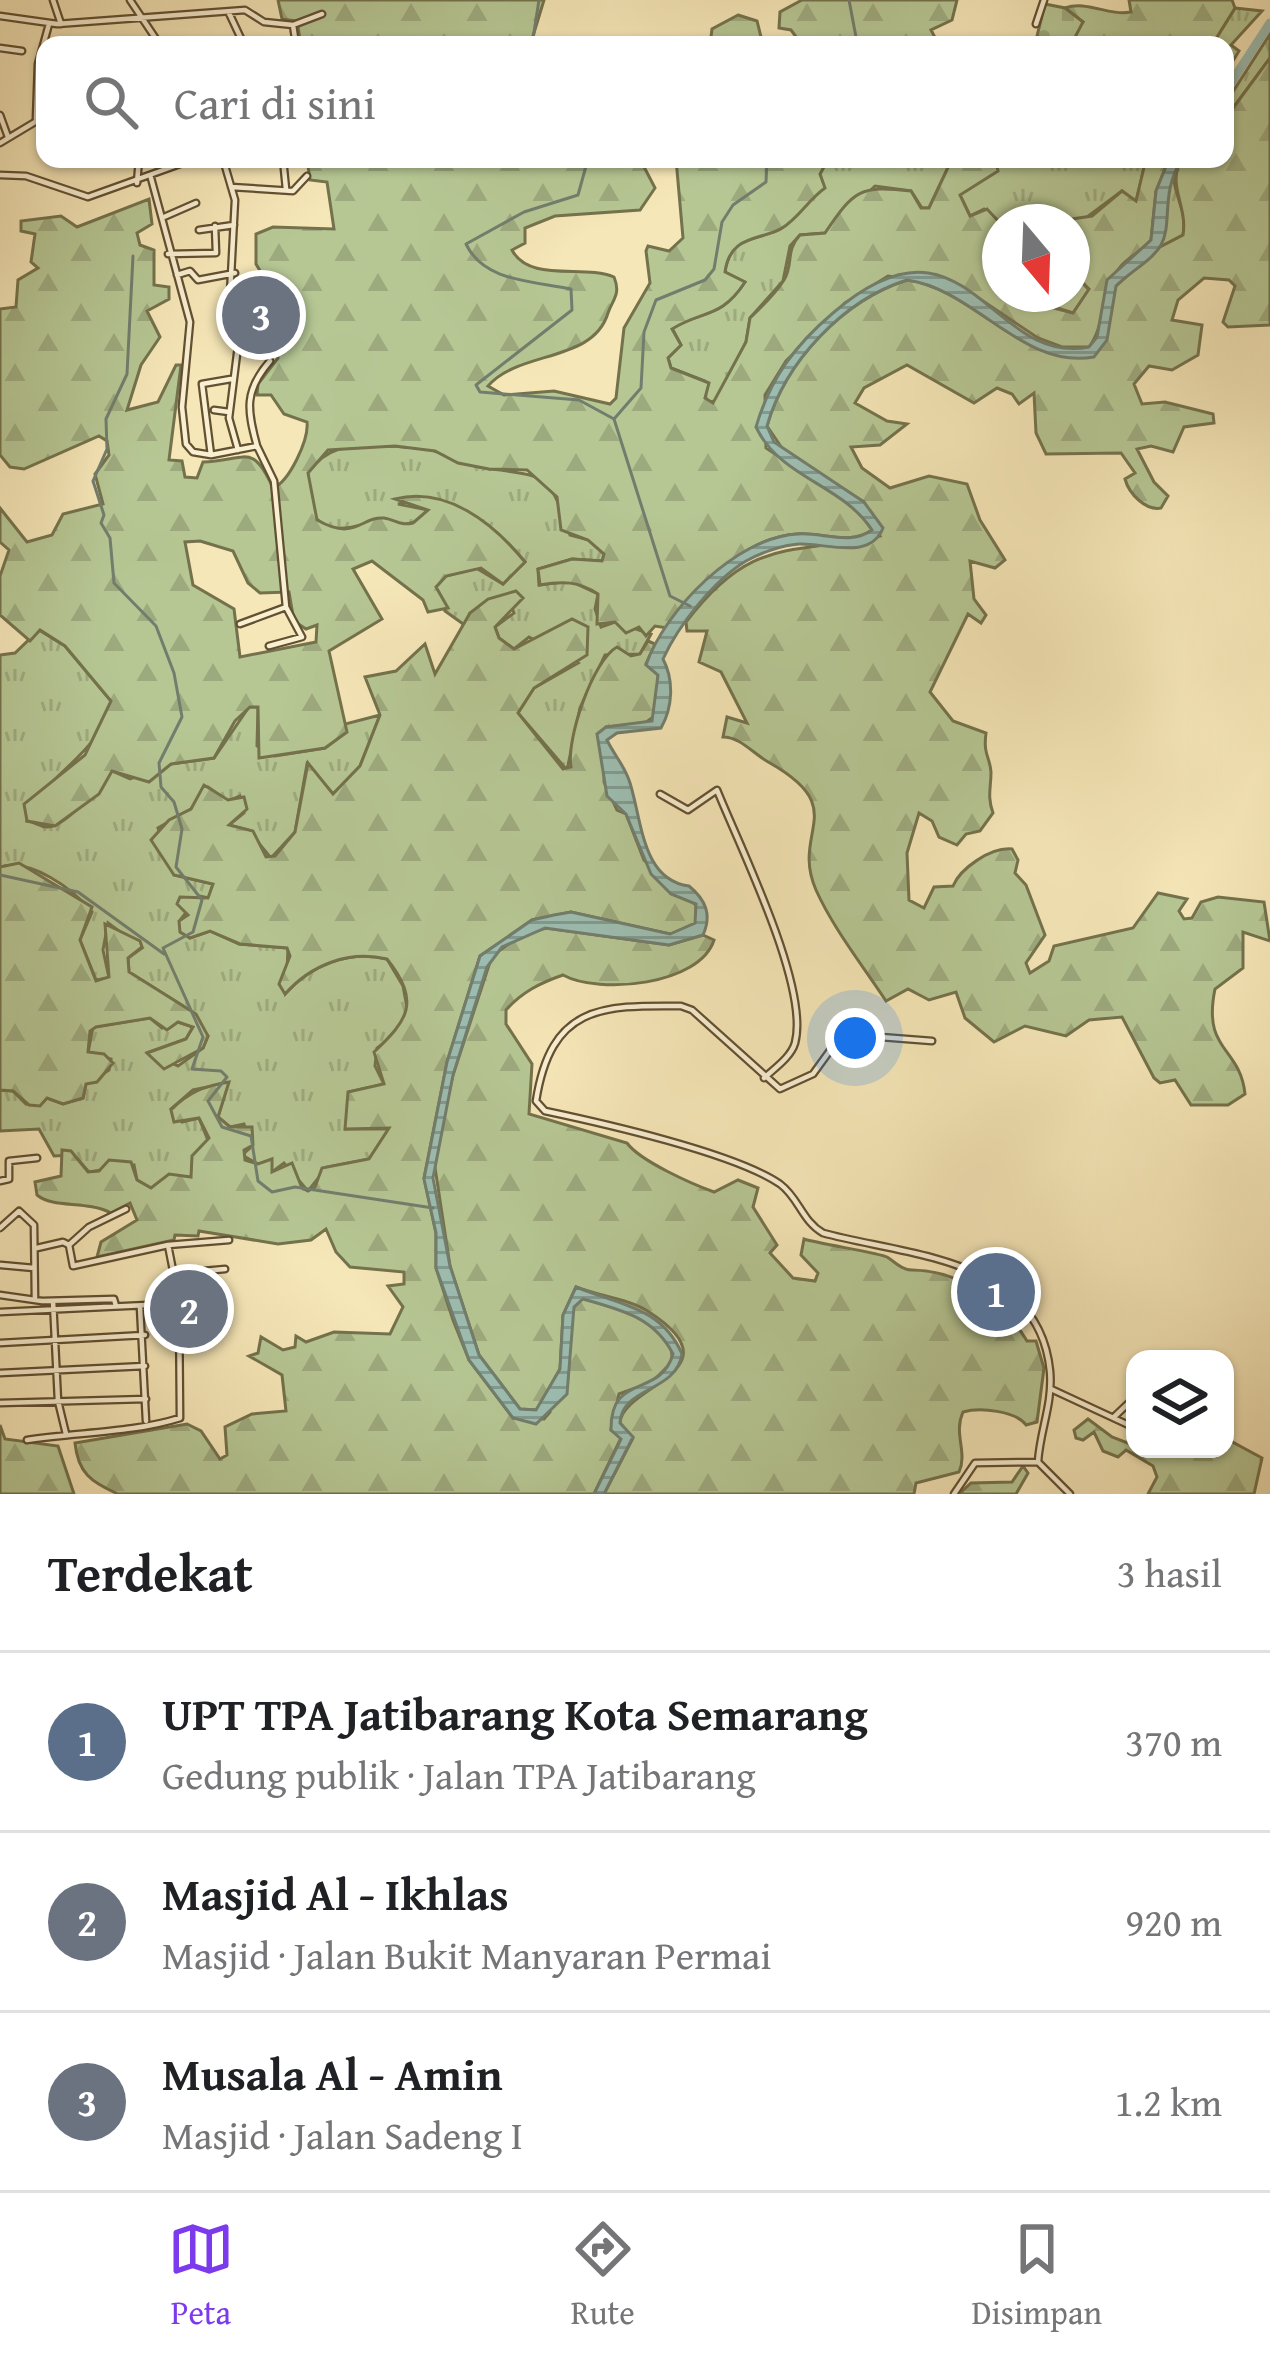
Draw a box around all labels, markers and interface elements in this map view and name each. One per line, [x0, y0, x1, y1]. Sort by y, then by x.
search box [36, 36, 1234, 168]
icon: search [78, 69, 144, 135]
text: Cari di sini [174, 70, 376, 135]
north arrow [982, 204, 1090, 312]
pin: 3 [222, 270, 300, 360]
your location [825, 1008, 885, 1068]
pin: 1 [957, 1247, 1035, 1337]
pin: 2 [150, 1264, 228, 1354]
map controls [1126, 1350, 1234, 1458]
button: layers [1126, 1350, 1234, 1458]
text: Terdekat [48, 1535, 253, 1610]
text: 3 hasil [1117, 1544, 1222, 1601]
text: UPT TPA Jatibarang Kota Semarang [162, 1681, 868, 1746]
text: 1 [77, 1713, 97, 1770]
text: 370 m [1125, 1713, 1222, 1770]
text: Gedung publik · Jalan TPA Jatibarang [162, 1746, 756, 1803]
text: Masjid Al - Ikhlas [162, 1861, 509, 1926]
text: 2 [77, 1893, 97, 1950]
text: 920 m [1125, 1893, 1222, 1950]
text: Masjid · Jalan Bukit Manyaran Permai [162, 1926, 771, 1983]
text: Musala Al - Amin [162, 2041, 503, 2106]
text: 3 [77, 2073, 97, 2130]
text: 1.2 km [1115, 2073, 1222, 2130]
text: Masjid · Jalan Sadeng I [162, 2106, 523, 2163]
tab: Peta [168, 2216, 234, 2336]
tab: Rute [570, 2216, 636, 2336]
tab: Disimpan [971, 2216, 1102, 2336]

